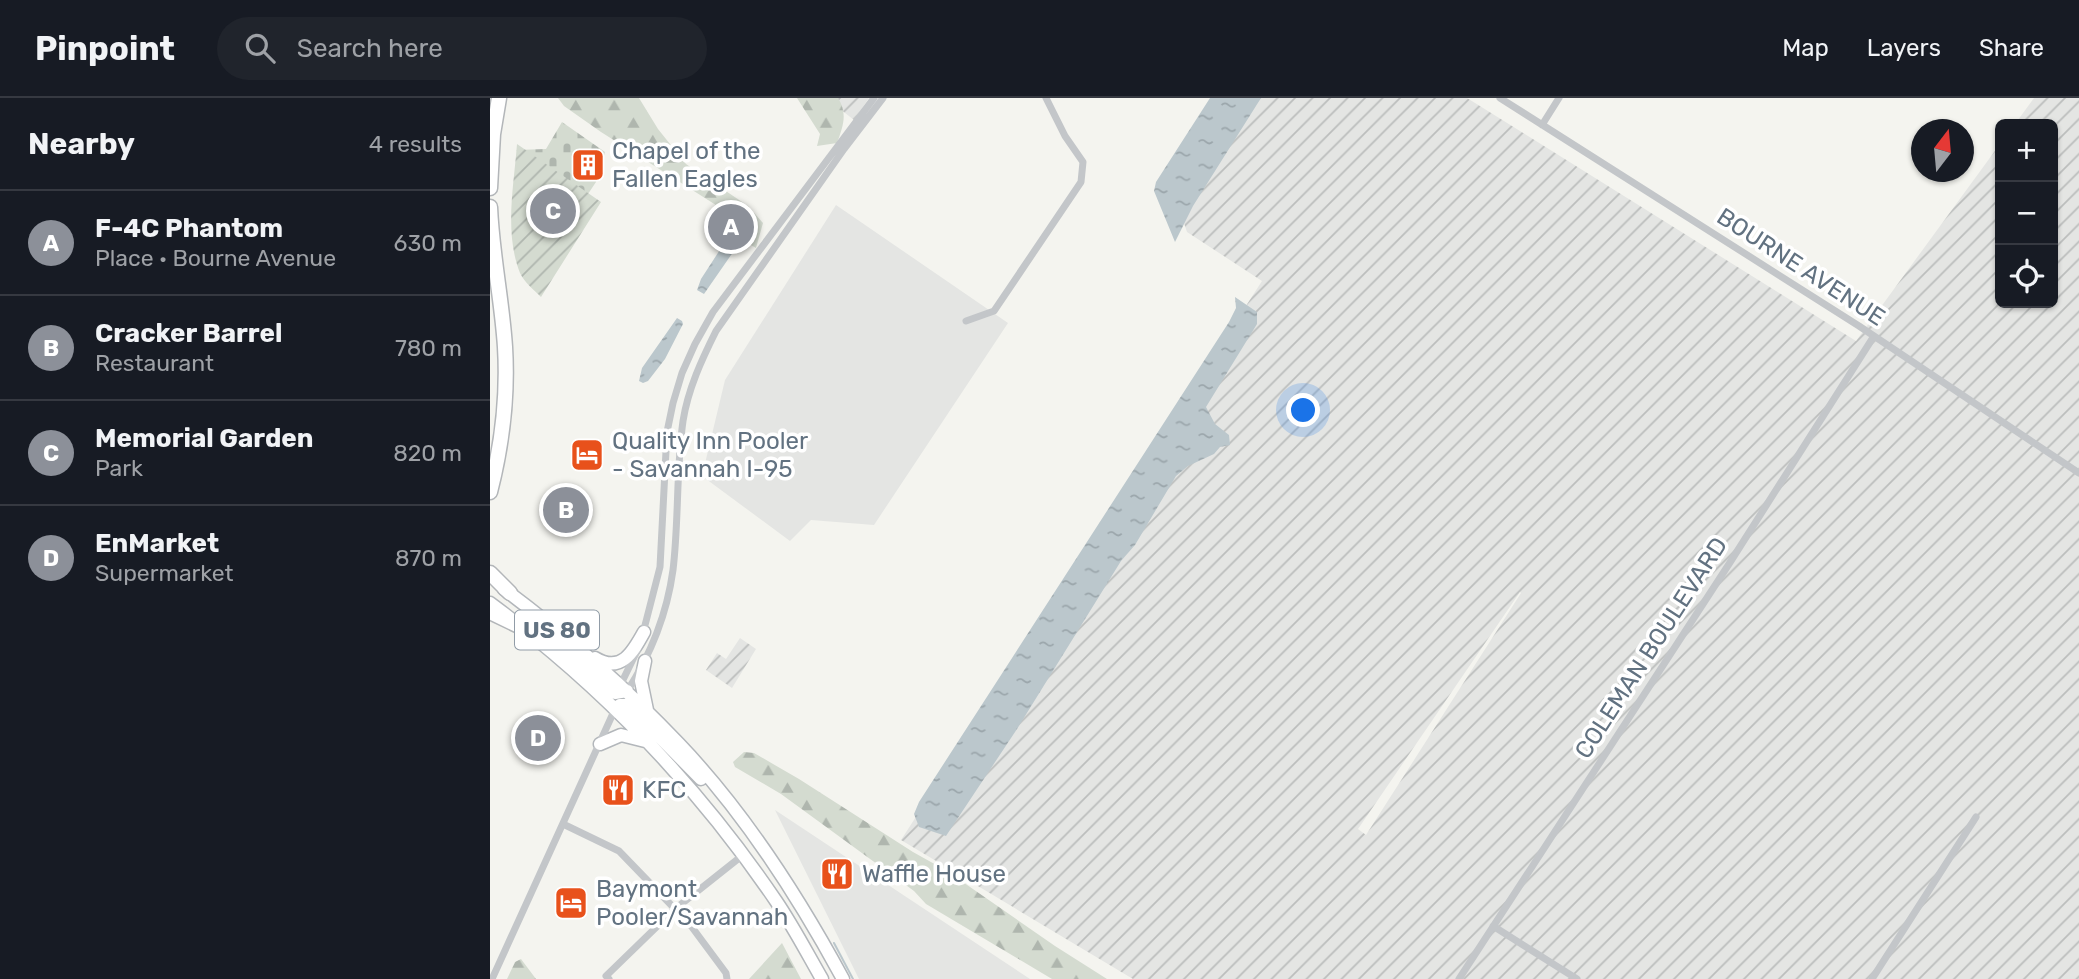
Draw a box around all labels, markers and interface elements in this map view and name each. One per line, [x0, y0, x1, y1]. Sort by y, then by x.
search box [217, 17, 707, 80]
text: Pinpoint [35, 29, 175, 68]
icon: search [241, 29, 279, 67]
text: Search here [297, 33, 443, 64]
text: Map [1782, 34, 1829, 62]
text: Layers [1867, 34, 1941, 62]
text: Share [1979, 34, 2044, 62]
north arrow [1911, 119, 1974, 182]
map controls [1995, 119, 2058, 308]
button: + [1995, 119, 2058, 182]
text: Nearby [28, 126, 135, 162]
text: 4 results [369, 130, 462, 158]
place label: Chapel of the Fallen Eagles [612, 137, 760, 193]
building icon: Chapel of the Fallen Eagles [569, 146, 607, 184]
button: − [1995, 182, 2058, 245]
pin: C [530, 185, 576, 237]
pin: A [708, 201, 754, 253]
street label: BOURNE AVENUE [1712, 202, 1890, 332]
text: F-4C Phantom [95, 213, 283, 244]
text: A [43, 229, 59, 257]
text: 630 m [394, 229, 462, 257]
text: Place · Bourne Avenue [95, 244, 336, 272]
button: locate [1995, 245, 2058, 308]
text: Cracker Barrel [95, 318, 282, 349]
text: B [43, 334, 59, 362]
text: 780 m [395, 334, 462, 362]
text: Restaurant [95, 349, 214, 377]
your location [1286, 393, 1320, 427]
text: Memorial Garden [95, 423, 314, 454]
place label: Quality Inn Pooler - Savannah I-95 [612, 427, 808, 483]
hotel icon: Quality Inn Pooler - Savannah I-95 [568, 436, 606, 474]
text: C [43, 439, 59, 467]
text: 820 m [393, 439, 462, 467]
text: Park [95, 454, 143, 482]
pin: B [543, 484, 589, 536]
text: EnMarket [95, 528, 219, 559]
street label: COLEMAN BOULEVARD [1569, 532, 1733, 764]
text: D [43, 544, 59, 572]
text: 870 m [395, 544, 462, 572]
text: Supermarket [95, 559, 233, 587]
road number: US 80 [515, 610, 599, 650]
pin: D [515, 712, 561, 764]
restaurant icon: KFC [599, 771, 637, 809]
place label: KFC [642, 776, 686, 804]
restaurant icon: Waffle House [818, 855, 856, 893]
place label: Waffle House [862, 860, 1006, 888]
place label: Baymont Pooler/Savannah [596, 875, 788, 931]
hotel icon: Baymont Pooler/Savannah [552, 884, 590, 922]

